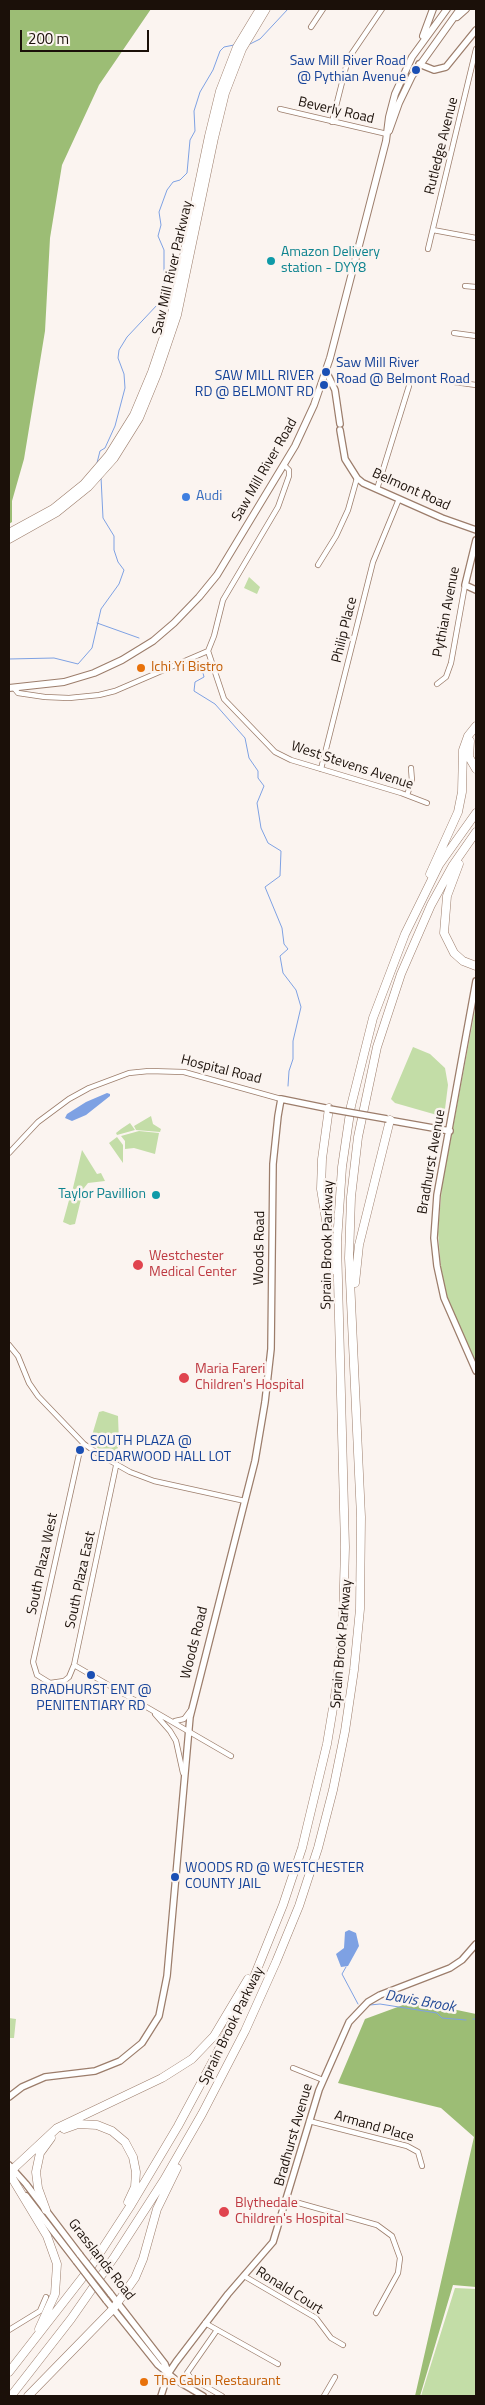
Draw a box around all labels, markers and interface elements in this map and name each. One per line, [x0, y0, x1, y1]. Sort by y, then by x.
scale bar [22, 20, 151, 52]
text: 200 m [28, 27, 69, 50]
place label: Saw Mill River Road @ Pythian Avenue [290, 54, 406, 86]
marker: Saw Mill River Road @ Pythian Avenue [410, 64, 422, 76]
street label: Beverly Road [296, 94, 376, 128]
street label: Rutledge Avenue [422, 96, 462, 196]
street label: Saw Mill River Parkway [149, 199, 197, 337]
place label: Amazon Delivery station - DYY8 [281, 245, 380, 278]
marker: Amazon Delivery station - DYY8 [265, 255, 277, 267]
place label: Saw Mill River Road @ Belmont Road [336, 356, 470, 388]
marker: Saw Mill River Road @ Belmont Road [320, 366, 332, 378]
place label: SAW MILL RIVER RD @ BELMONT RD [195, 369, 314, 402]
marker: SAW MILL RIVER RD @ BELMONT RD [318, 379, 330, 391]
street label: Saw Mill River Road [229, 415, 301, 525]
street label: Belmont Road [369, 465, 453, 515]
place label: Audi [196, 489, 222, 505]
marker: Audi [180, 491, 192, 503]
street label: Pythian Avenue [430, 565, 464, 659]
street label: Philip Place [329, 595, 361, 665]
place label: Ichi Yi Bistro [151, 660, 223, 676]
marker: Ichi Yi Bistro [135, 662, 147, 674]
street label: West Stevens Avenue [289, 738, 415, 794]
street label: Hospital Road [179, 1052, 263, 1088]
street label: Bradhurst Avenue [415, 1108, 449, 1216]
street label: Sprain Brook Parkway [318, 1180, 338, 1310]
place label: Taylor Pavillion [58, 1187, 146, 1203]
marker: Taylor Pavillion [150, 1189, 162, 1201]
street label: Woods Road [251, 1211, 269, 1285]
place label: Westchester Medical Center [149, 1249, 237, 1282]
marker: Westchester Medical Center [131, 1258, 145, 1272]
place label: Maria Fareri Children's Hospital [195, 1362, 304, 1394]
marker: Maria Fareri Children's Hospital [177, 1371, 191, 1385]
place label: SOUTH PLAZA @ CEDARWOOD HALL LOT [90, 1434, 231, 1466]
marker: SOUTH PLAZA @ CEDARWOOD HALL LOT [74, 1444, 86, 1456]
street label: South Plaza West [24, 1512, 62, 1616]
street label: South Plaza East [62, 1530, 100, 1630]
street label: Sprain Brook Parkway [328, 1579, 356, 1709]
street label: Woods Road [178, 1605, 212, 1681]
marker: BRADHURST ENT @ PENITENTIARY RD [85, 1669, 97, 1681]
place label: BRADHURST ENT @ PENITENTIARY RD [31, 1683, 151, 1715]
place label: WOODS RD @ WESTCHESTER COUNTY JAIL [185, 1861, 364, 1894]
marker: WOODS RD @ WESTCHESTER COUNTY JAIL [169, 1871, 181, 1883]
street label: Sprain Brook Parkway [196, 1964, 268, 2088]
water label: Davis Brook [384, 1987, 456, 2017]
street label: Bradhurst Avenue [271, 2082, 317, 2188]
street label: Armand Place [332, 2108, 416, 2146]
place label: Blythedale Children's Hospital [235, 2196, 344, 2228]
marker: Blythedale Children's Hospital [217, 2205, 231, 2219]
street label: Grasslands Road [64, 2216, 138, 2304]
street label: Ronald Court [252, 2264, 326, 2318]
place label: The Cabin Restaurant [154, 2374, 280, 2390]
marker: The Cabin Restaurant [138, 2376, 150, 2388]

